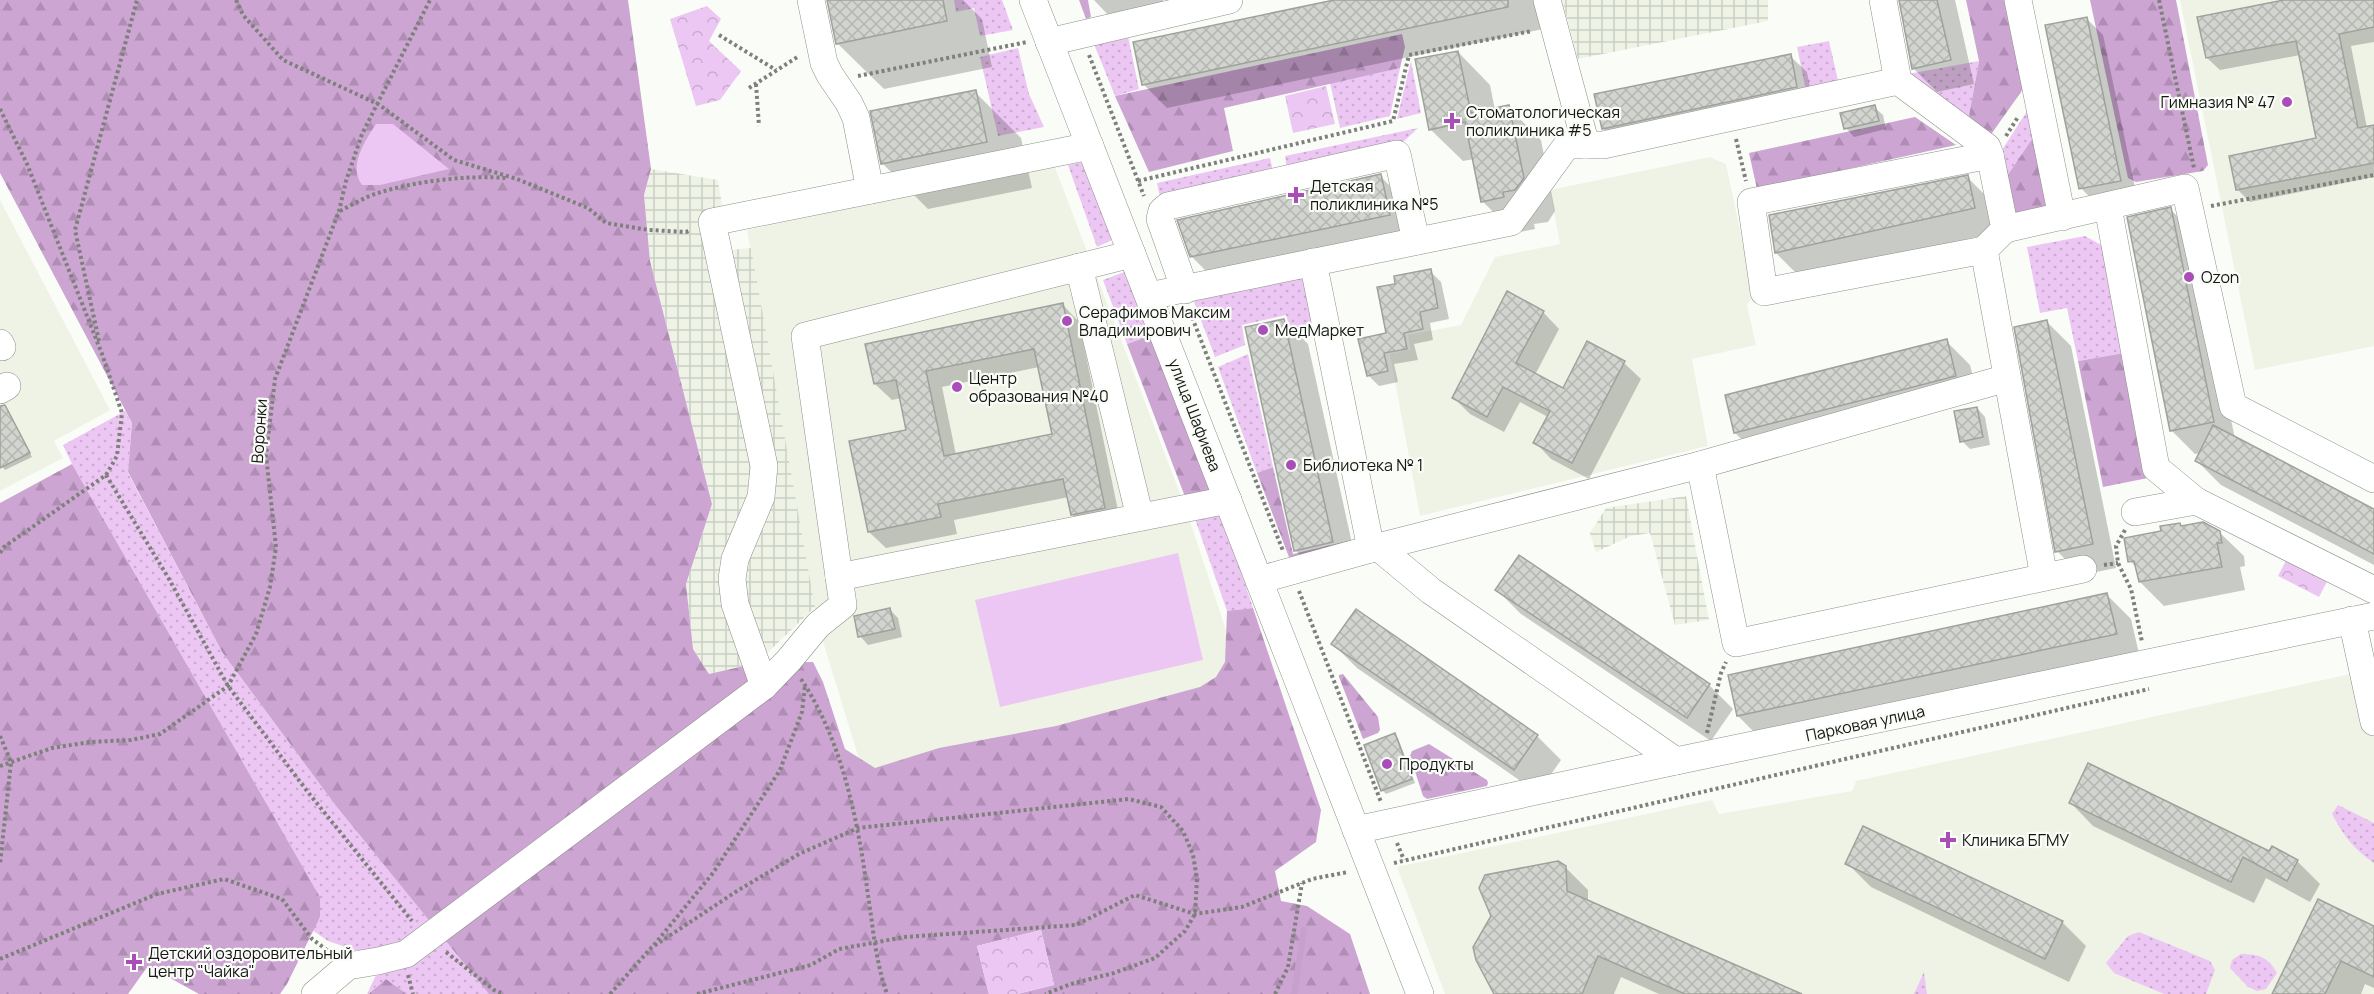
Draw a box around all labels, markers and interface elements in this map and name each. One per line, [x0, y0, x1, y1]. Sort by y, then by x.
place label: Гимназия № 47 [2160, 91, 2275, 113]
marker: Гимназия № 47 [2280, 95, 2294, 109]
place label: Стоматологическая поликлиника #5 [1466, 101, 1620, 141]
marker: Стоматологическая поликлиника #5 [1443, 112, 1461, 130]
place label: Детская поликлиника №5 [1310, 175, 1439, 215]
marker: Детская поликлиника №5 [1287, 186, 1305, 204]
place label: Ozon [2201, 266, 2239, 288]
marker: Ozon [2182, 270, 2196, 284]
place label: Серафимов Максим Владимирович [1079, 301, 1230, 341]
marker: Серафимов Максим Владимирович [1060, 314, 1074, 328]
place label: МедМаркет [1275, 319, 1364, 341]
marker: МедМаркет [1256, 323, 1270, 337]
street label: улица Шафиева [1163, 355, 1227, 475]
place label: Центр образования №40 [969, 367, 1109, 407]
marker: Центр образования №40 [950, 380, 964, 394]
street label: Воронки [246, 398, 272, 464]
place label: Библиотека № 1 [1303, 454, 1423, 476]
marker: Библиотека № 1 [1284, 458, 1298, 472]
street label: Парковая улица [1803, 700, 1927, 746]
place label: Продукты [1399, 753, 1474, 775]
marker: Продукты [1380, 757, 1394, 771]
place label: Клиника БГМУ [1962, 829, 2069, 851]
marker: Клиника БГМУ [1939, 831, 1957, 849]
place label: Детский оздоровительный центр "Чайка" [148, 942, 353, 982]
marker: Детский оздоровительный центр "Чайка" [125, 953, 143, 971]

